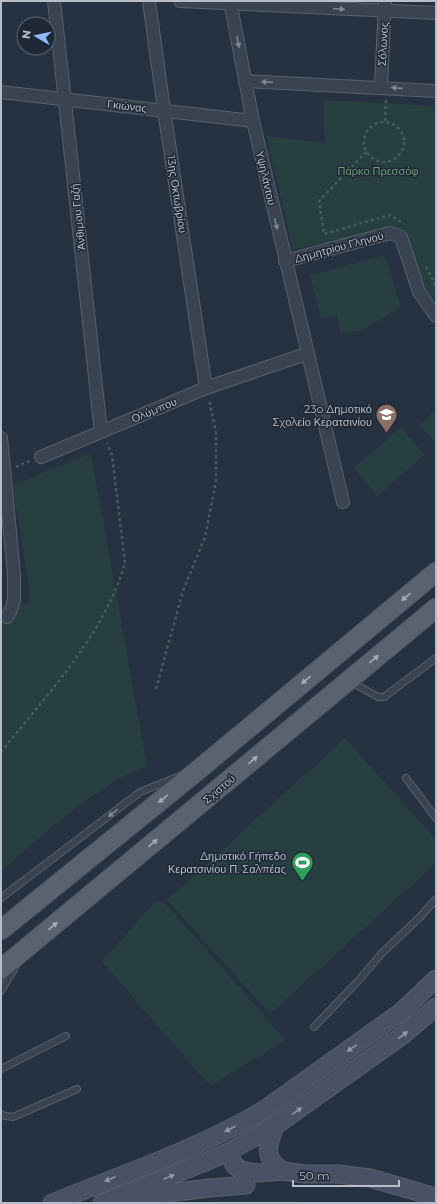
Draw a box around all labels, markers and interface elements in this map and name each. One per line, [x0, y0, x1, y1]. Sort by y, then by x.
one-way arrow [333, 5, 345, 12]
north arrow [16, 16, 56, 56]
street label: Σόλωνος [375, 21, 391, 67]
text: N [19, 29, 34, 40]
one-way arrow [235, 36, 241, 48]
one-way arrow [260, 79, 273, 85]
one-way arrow [391, 85, 403, 92]
street label: Γκιώνας [106, 97, 148, 115]
street label: Υψηλάντου [253, 149, 279, 207]
street label: 13ης Οκτωβρίου [164, 154, 190, 234]
park label: Πάρκο Πρεσσόφ [338, 164, 418, 178]
street label: Άνθιμου Γαζή [68, 183, 88, 251]
one-way arrow [274, 217, 280, 230]
street label: Δημητρίου Γληνού [293, 228, 385, 266]
street label: Ολύμπου [129, 394, 179, 426]
place label: 23o Δημοτικό Σχολείο Κερατσινίου [273, 402, 372, 429]
school or university icon: 23o Δημοτικό Σχολείο Κερατσινίου [374, 402, 400, 435]
one-way arrow [401, 592, 411, 601]
one-way arrow [369, 655, 379, 664]
one-way arrow [301, 676, 312, 685]
one-way arrow [247, 756, 258, 765]
street label: Σχιστού [200, 771, 238, 807]
one-way arrow [158, 794, 168, 803]
one-way arrow [107, 808, 118, 817]
one-way arrow [147, 839, 158, 848]
place label: Δημοτικό Γήπεδο Κερατσινίου Π. Σαλπέας [168, 849, 286, 876]
sports icon: Δημοτικό Γήπεδο Κερατσινίου Π. Σαλπέας [289, 849, 315, 882]
one-way arrow [47, 922, 58, 931]
one-way arrow [397, 1031, 408, 1040]
one-way arrow [347, 1044, 357, 1052]
one-way arrow [291, 1107, 302, 1115]
one-way arrow [224, 1126, 236, 1132]
scale bar [293, 1162, 399, 1188]
text: 50 m [299, 1168, 330, 1183]
one-way arrow [164, 1173, 176, 1179]
one-way arrow [104, 1177, 116, 1183]

